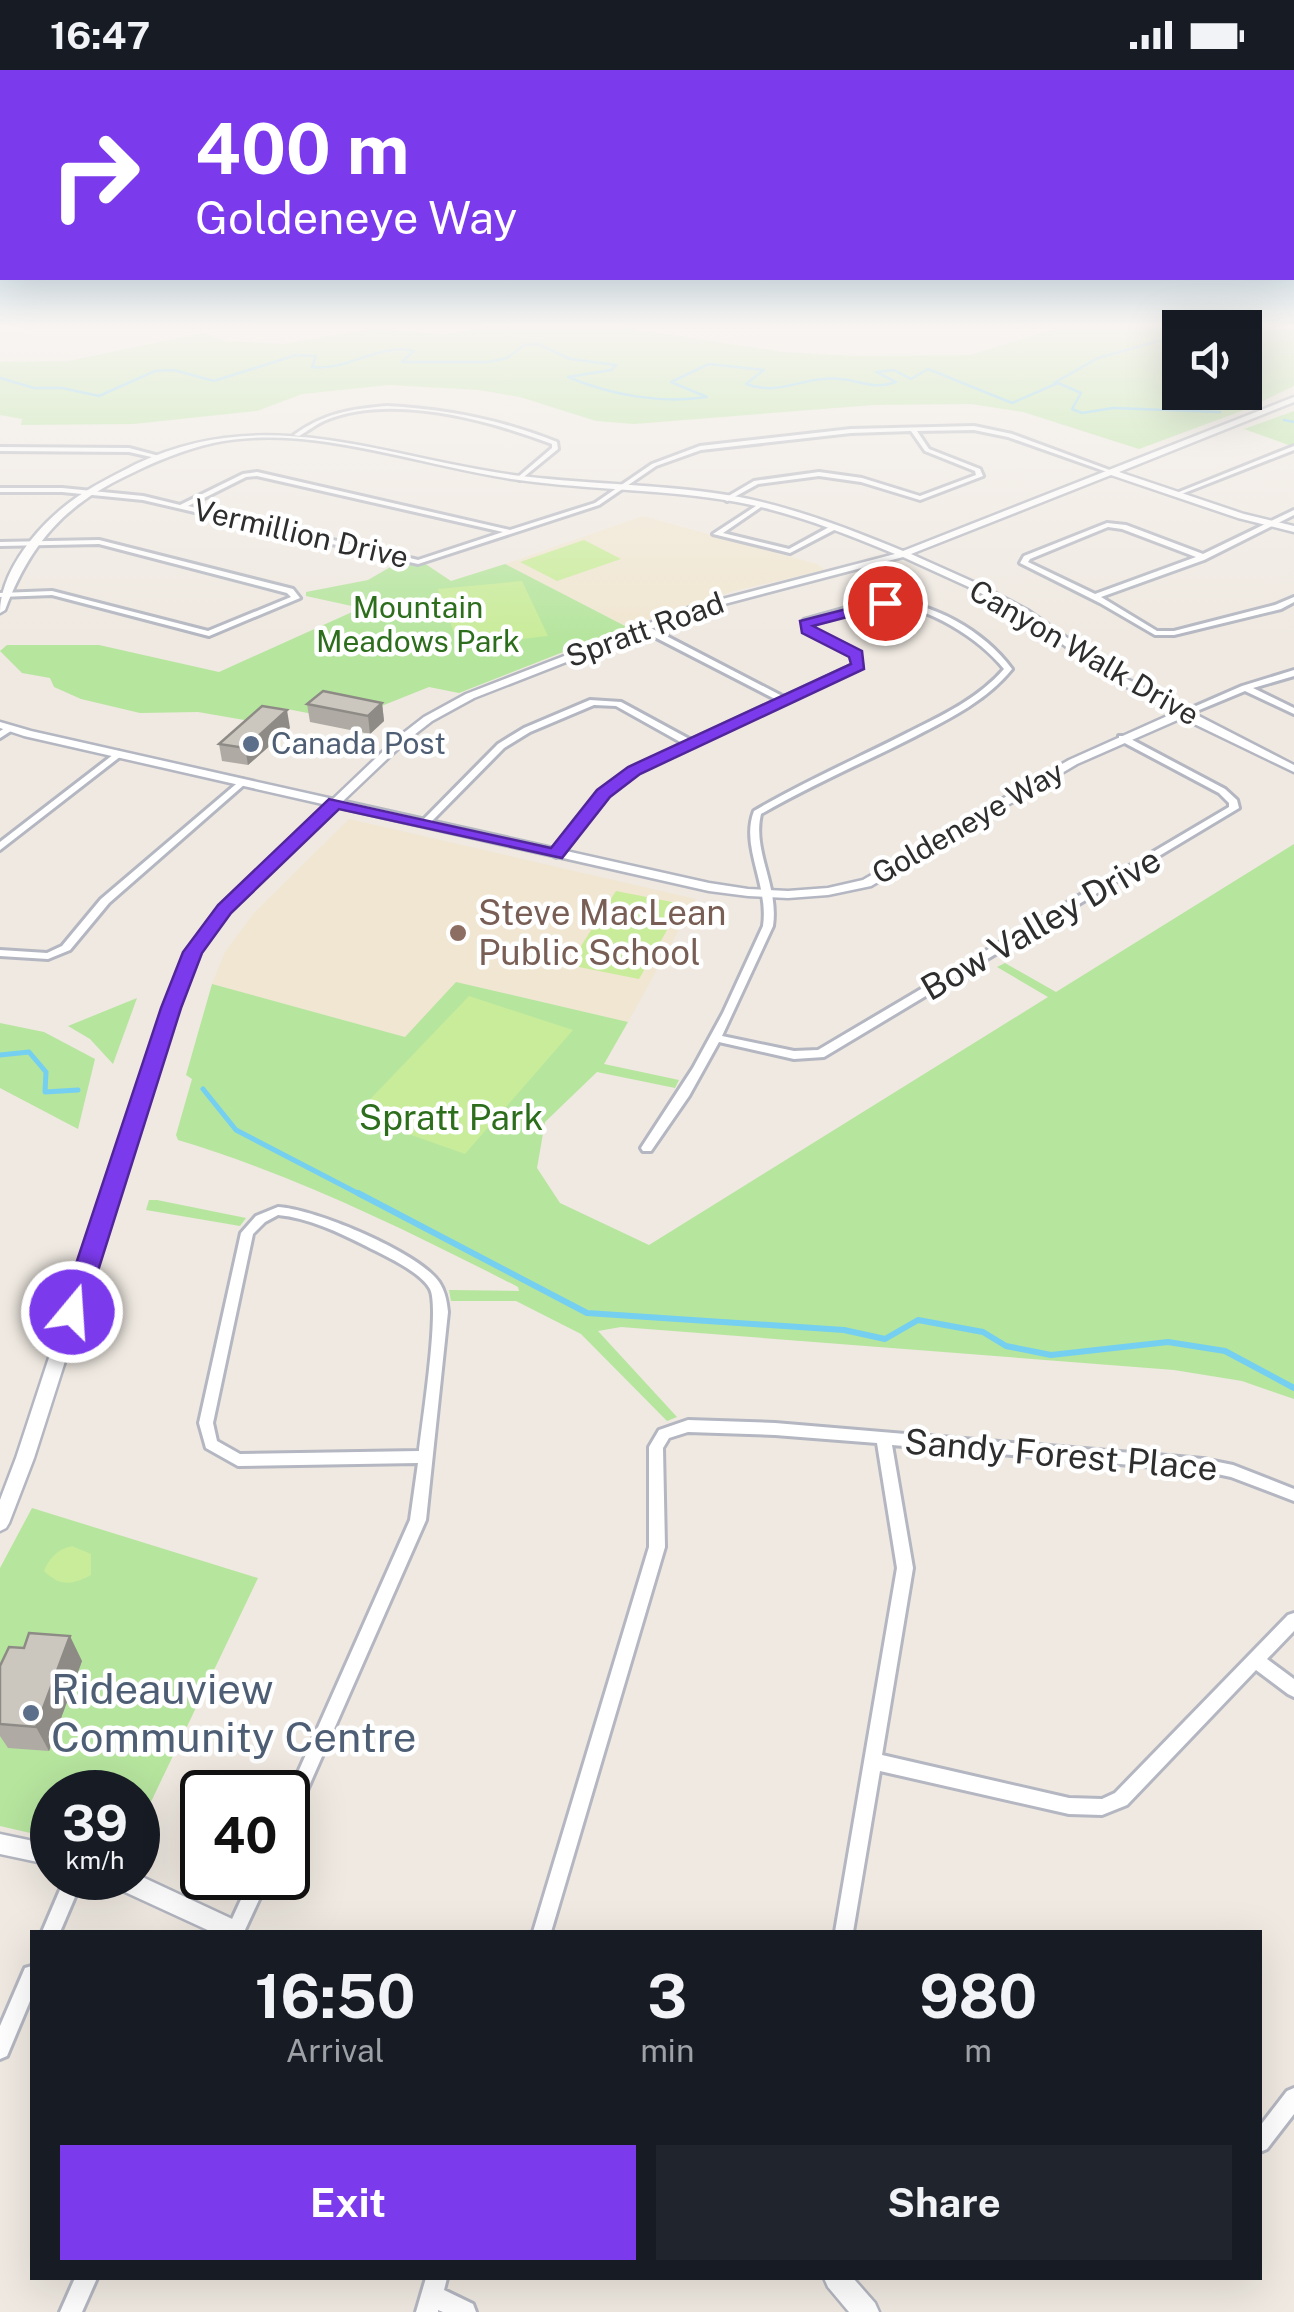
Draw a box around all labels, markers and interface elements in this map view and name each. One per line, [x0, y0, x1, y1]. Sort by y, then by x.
text: 16:47 [50, 13, 150, 58]
text: 400 m [195, 107, 409, 190]
icon: right [30, 110, 160, 240]
text: Goldeneye Way [195, 191, 517, 244]
map controls [1162, 310, 1262, 410]
button: sound [1162, 310, 1262, 410]
street label: Vermillion Drive [190, 491, 412, 575]
pin [843, 561, 928, 646]
street label: Canyon Walk Drive [963, 572, 1206, 733]
icon: arrive [858, 576, 913, 631]
street label: Spratt Road [561, 584, 728, 674]
park label: Mountain Meadows Park [316, 589, 520, 659]
place label: Canada Post [271, 725, 446, 761]
marker: Canada Post [240, 733, 262, 755]
street label: Goldeneye Way [865, 753, 1070, 891]
street label: Bow Valley Drive [914, 838, 1168, 1009]
place label: Steve MacLean Public School [478, 892, 726, 973]
marker: Steve MacLean Public School [447, 922, 469, 944]
park label: Spratt Park [359, 1097, 543, 1138]
position arrow [20, 1260, 124, 1364]
street label: Sandy Forest Place [903, 1420, 1219, 1489]
place label: Rideauview Community Centre [51, 1664, 417, 1761]
marker: Rideauview Community Centre [20, 1702, 42, 1724]
speed limit sign: 40 [180, 1770, 310, 1900]
text: 39 [62, 1793, 128, 1852]
text: km/h [66, 1845, 124, 1875]
text: 16:50 [255, 1961, 415, 2032]
text: 3 [647, 1961, 687, 2032]
text: 980 [919, 1961, 1037, 2032]
text: Arrival [286, 2032, 384, 2069]
text: min [640, 2032, 694, 2069]
text: m [964, 2032, 992, 2069]
button: Exit [60, 2145, 636, 2260]
button: Share [656, 2145, 1232, 2260]

